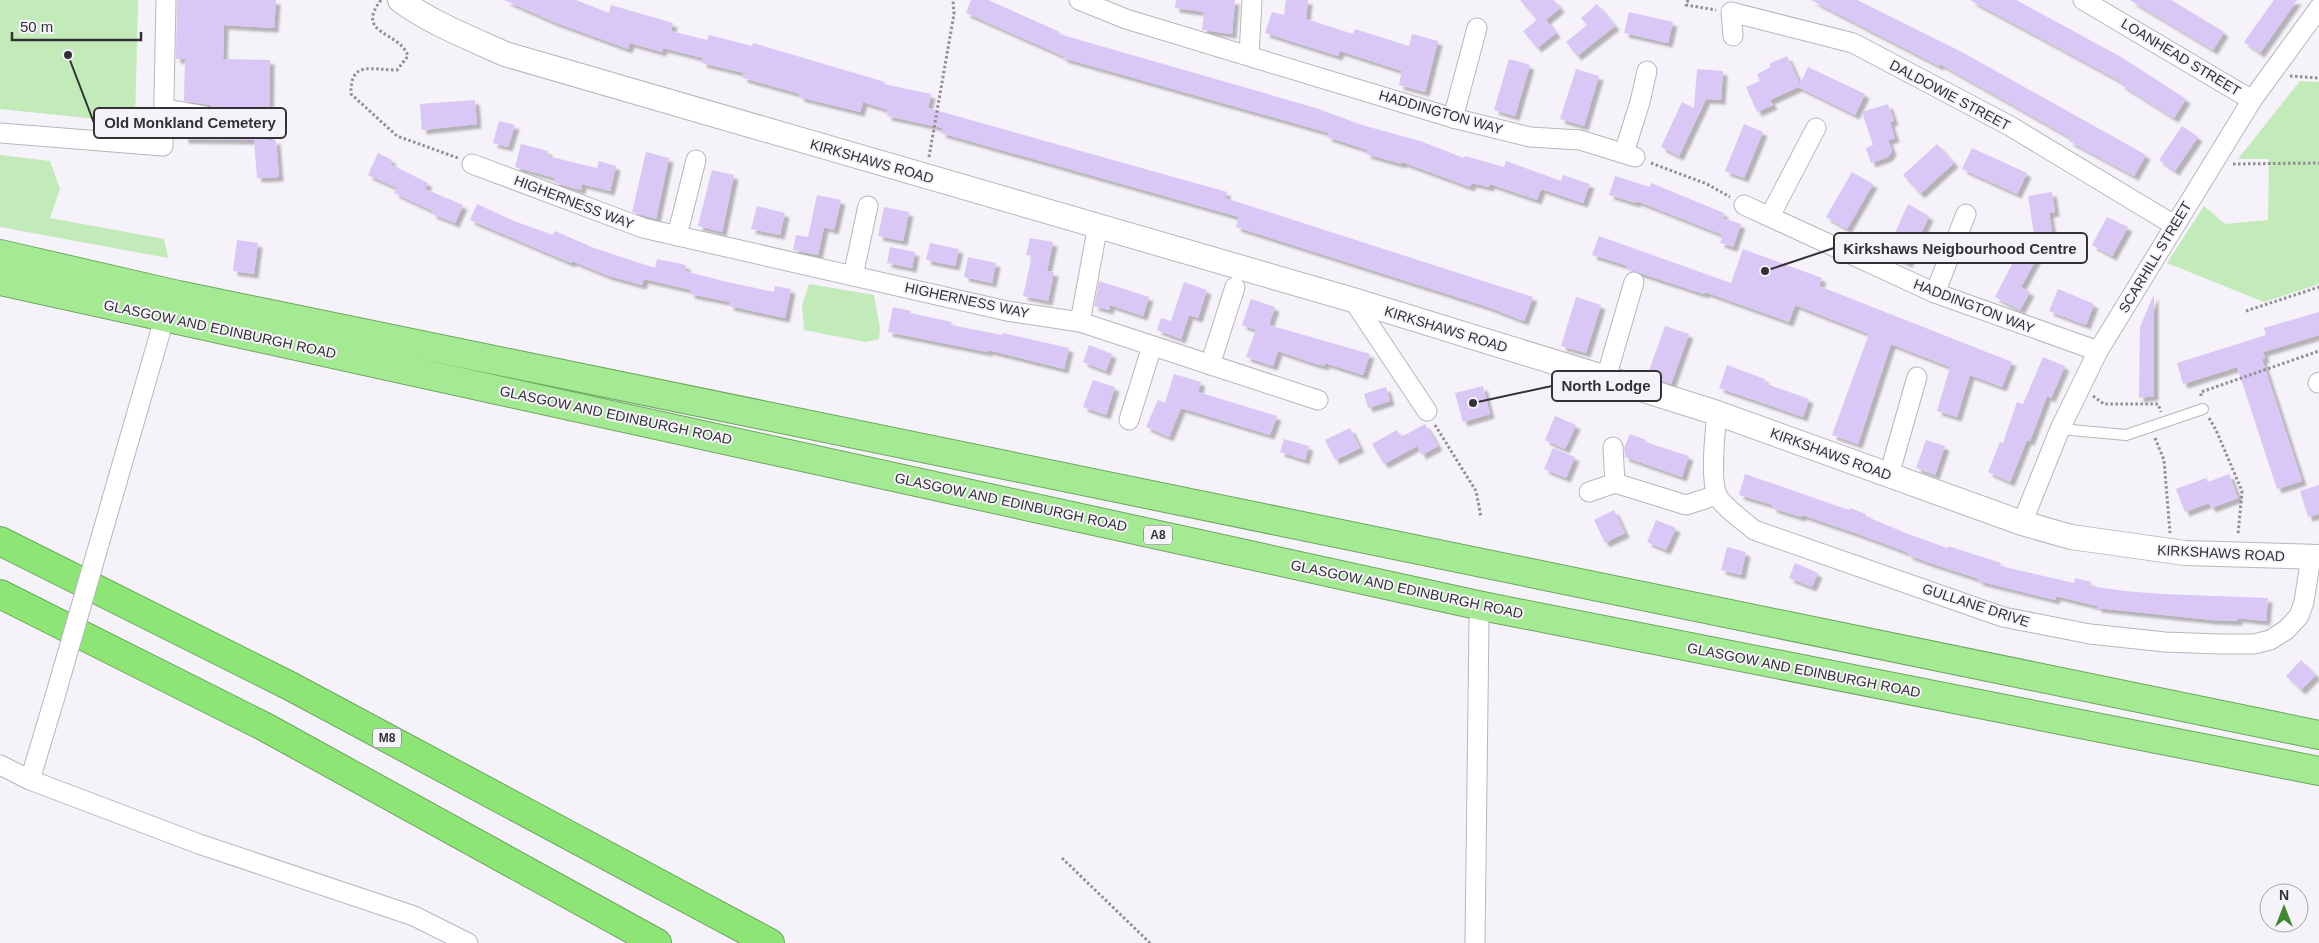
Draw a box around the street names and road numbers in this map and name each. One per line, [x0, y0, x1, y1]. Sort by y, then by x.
street label: LOANHEAD STREET [2119, 15, 2244, 99]
street label: DALDOWIE STREET [1887, 57, 2013, 134]
street label: HADDINGTON WAY [1377, 87, 1505, 138]
street label: KIRKSHAWS ROAD [808, 136, 936, 186]
street label: HIGHERNESS WAY [512, 172, 637, 232]
street label: SCARHILL STREET [2115, 198, 2195, 316]
street label: HADDINGTON WAY [1911, 276, 2037, 337]
street label: HIGHERNESS WAY [903, 279, 1031, 321]
street label: GLASGOW AND EDINBURGH ROAD [102, 297, 338, 361]
street label: KIRKSHAWS ROAD [1383, 303, 1509, 355]
street label: GLASGOW AND EDINBURGH ROAD [498, 383, 734, 447]
street label: KIRKSHAWS ROAD [1768, 425, 1894, 483]
street label: GLASGOW AND EDINBURGH ROAD [893, 470, 1129, 534]
road number: A8 [1144, 526, 1172, 544]
street label: KIRKSHAWS ROAD [2157, 542, 2285, 564]
street label: GLASGOW AND EDINBURGH ROAD [1289, 557, 1525, 621]
street label: GULLANE DRIVE [1920, 580, 2032, 630]
street label: GLASGOW AND EDINBURGH ROAD [1686, 640, 1922, 700]
road number: M8 [373, 728, 401, 748]

